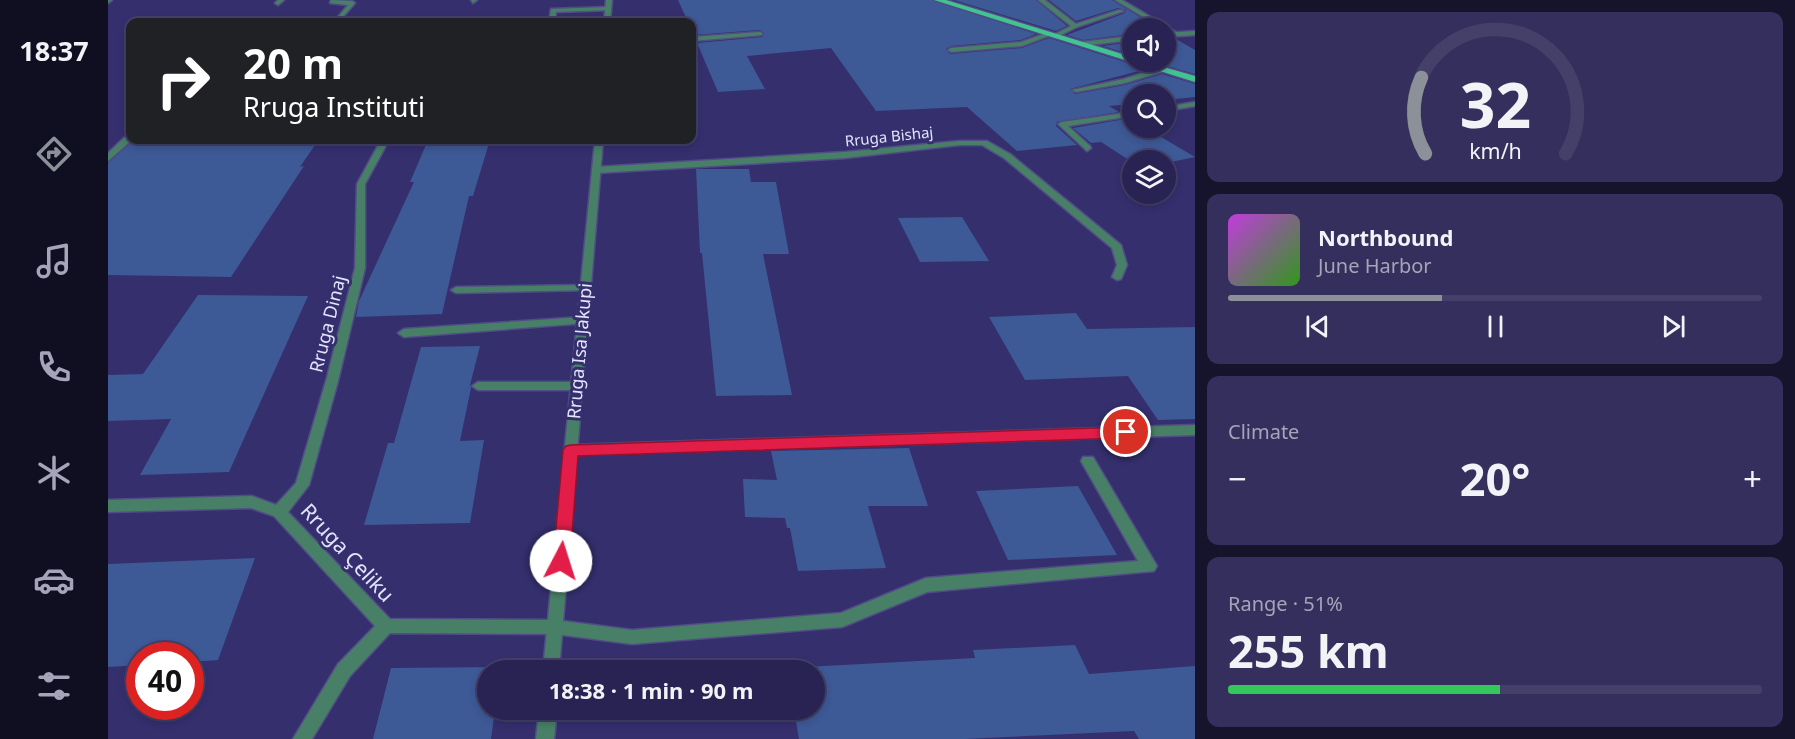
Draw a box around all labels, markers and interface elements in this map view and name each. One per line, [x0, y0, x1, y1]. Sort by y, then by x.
map controls [1122, 18, 1176, 204]
button: sound [1122, 18, 1176, 72]
text: 18:37 [19, 32, 89, 69]
text: 20 m [243, 34, 343, 91]
icon: right [144, 42, 222, 120]
text: 32 [1459, 61, 1531, 146]
button: search [1122, 84, 1176, 138]
text: Rruga Instituti [243, 88, 425, 125]
street label: Rruga Bishaj [844, 121, 934, 151]
icon: directions [33, 133, 75, 175]
text: km/h [1469, 136, 1521, 165]
button: layers [1122, 150, 1176, 204]
text: Northbound [1318, 222, 1453, 252]
icon: music [33, 240, 75, 282]
text: June Harbor [1318, 252, 1432, 279]
street label: Rruga Dinaj [303, 273, 351, 375]
street label: Rruga Isa Jakupi [561, 282, 597, 420]
icon: previous [1301, 310, 1334, 343]
icon: pause [1479, 310, 1512, 343]
icon: next [1657, 310, 1690, 343]
icon: phone [33, 346, 75, 388]
pin [1100, 406, 1151, 457]
icon: arrive [1109, 415, 1142, 448]
text: Climate [1228, 418, 1299, 445]
text: 20° [1460, 448, 1530, 509]
icon: climate [33, 452, 75, 494]
text: − [1228, 456, 1247, 501]
text: + [1743, 456, 1762, 501]
street label: Rruga Çeliku [295, 497, 401, 608]
position arrow [529, 529, 593, 593]
icon: car [33, 559, 75, 601]
text: Range · 51% [1228, 590, 1343, 617]
text: 255 km [1228, 620, 1389, 681]
speed limit sign: 40 [126, 642, 204, 720]
icon: filters [33, 665, 75, 707]
text: 18:38 · 1 min · 90 m [549, 675, 753, 705]

